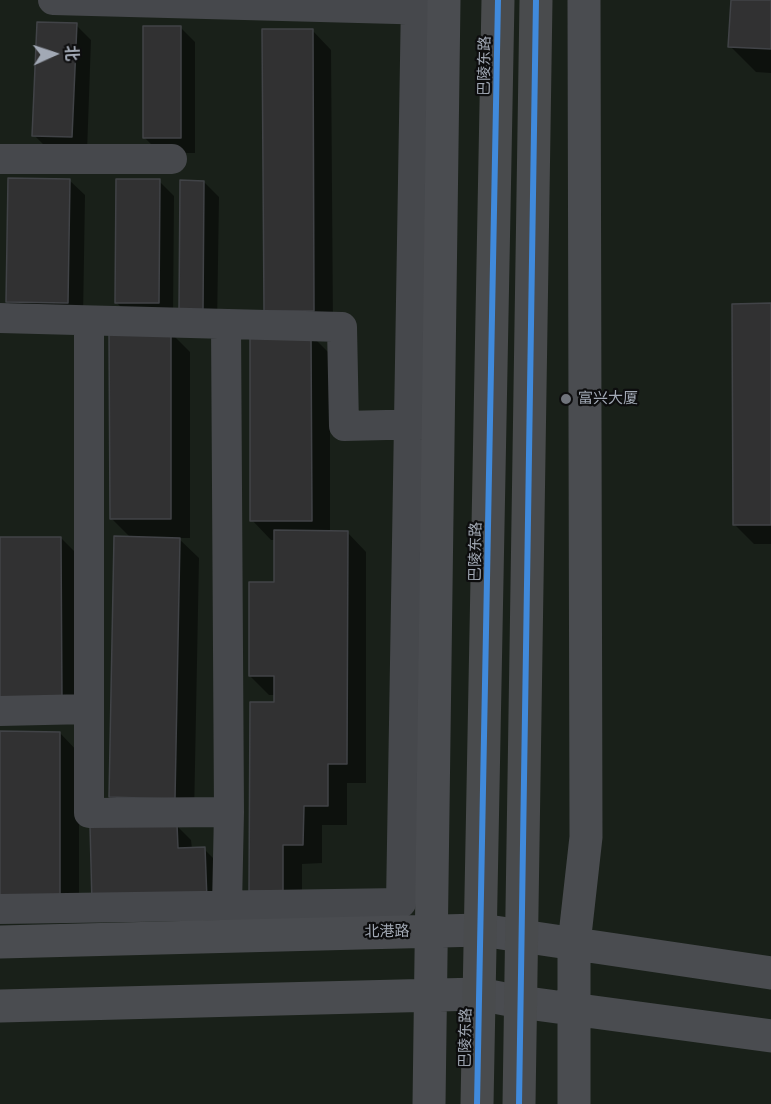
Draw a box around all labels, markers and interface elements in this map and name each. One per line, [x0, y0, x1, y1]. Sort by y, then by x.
north arrow [24, 24, 84, 84]
street label: 巴陵东路 [475, 36, 495, 96]
text: 北 [61, 44, 83, 62]
place label: 富兴大厦 [578, 390, 638, 408]
marker: 富兴大厦 [559, 392, 573, 406]
street label: 巴陵东路 [466, 522, 486, 582]
street label: 北港路 [364, 923, 410, 941]
street label: 巴陵东路 [456, 1008, 476, 1068]

